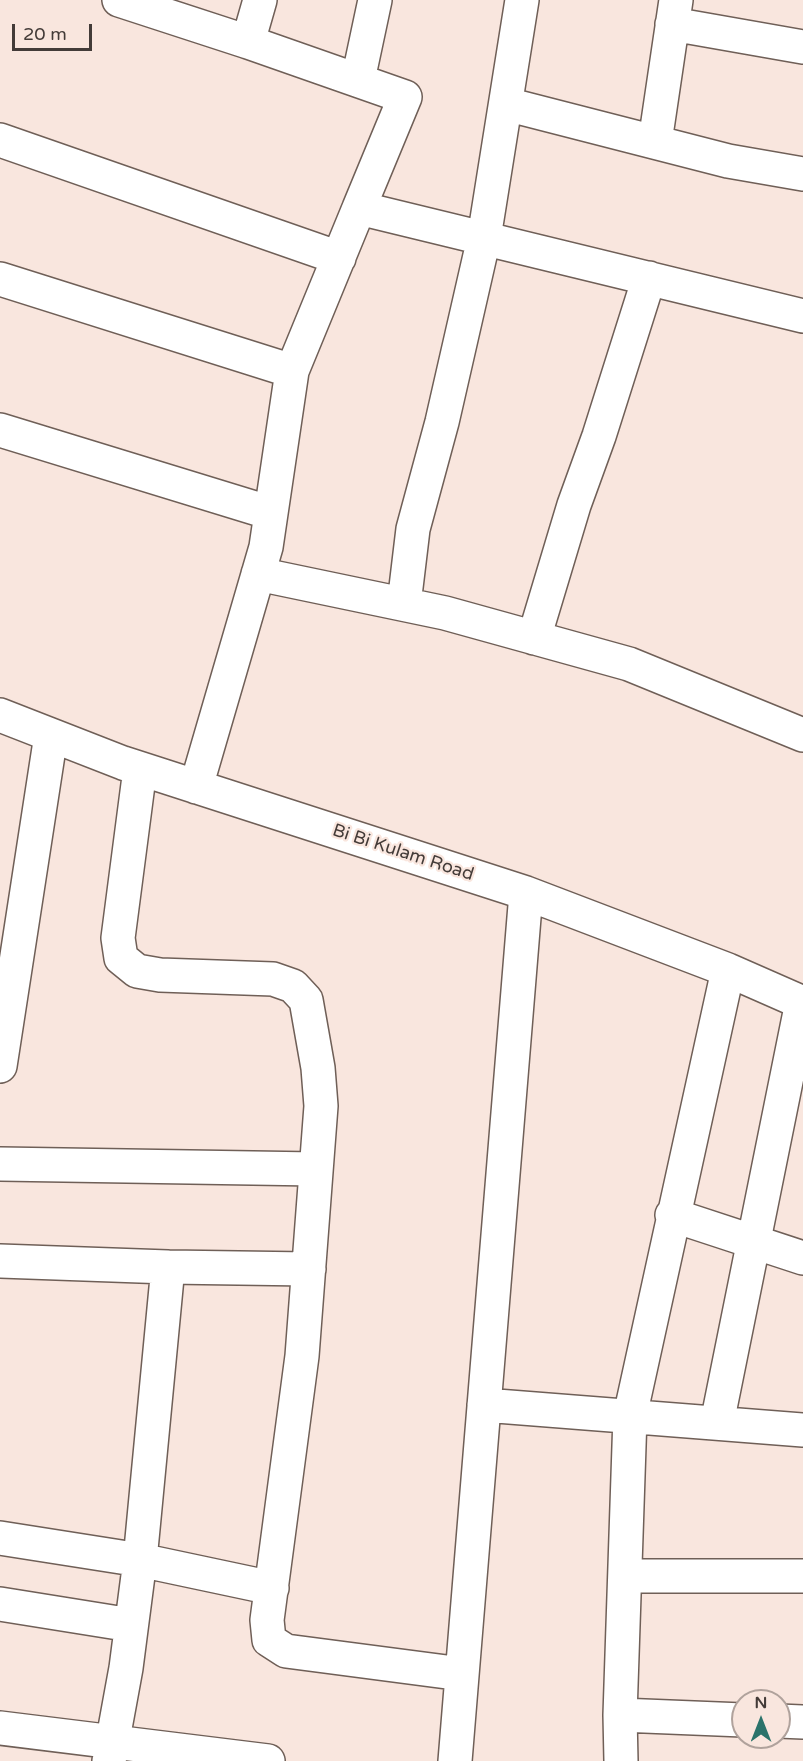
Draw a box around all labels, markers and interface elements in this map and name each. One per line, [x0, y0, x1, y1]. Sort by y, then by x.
scale bar [15, 12, 94, 50]
text: 20 m [23, 23, 67, 45]
street label: Bi Bi Kulam Road [330, 820, 476, 886]
north arrow [731, 1689, 791, 1749]
text: N [755, 1693, 767, 1713]

